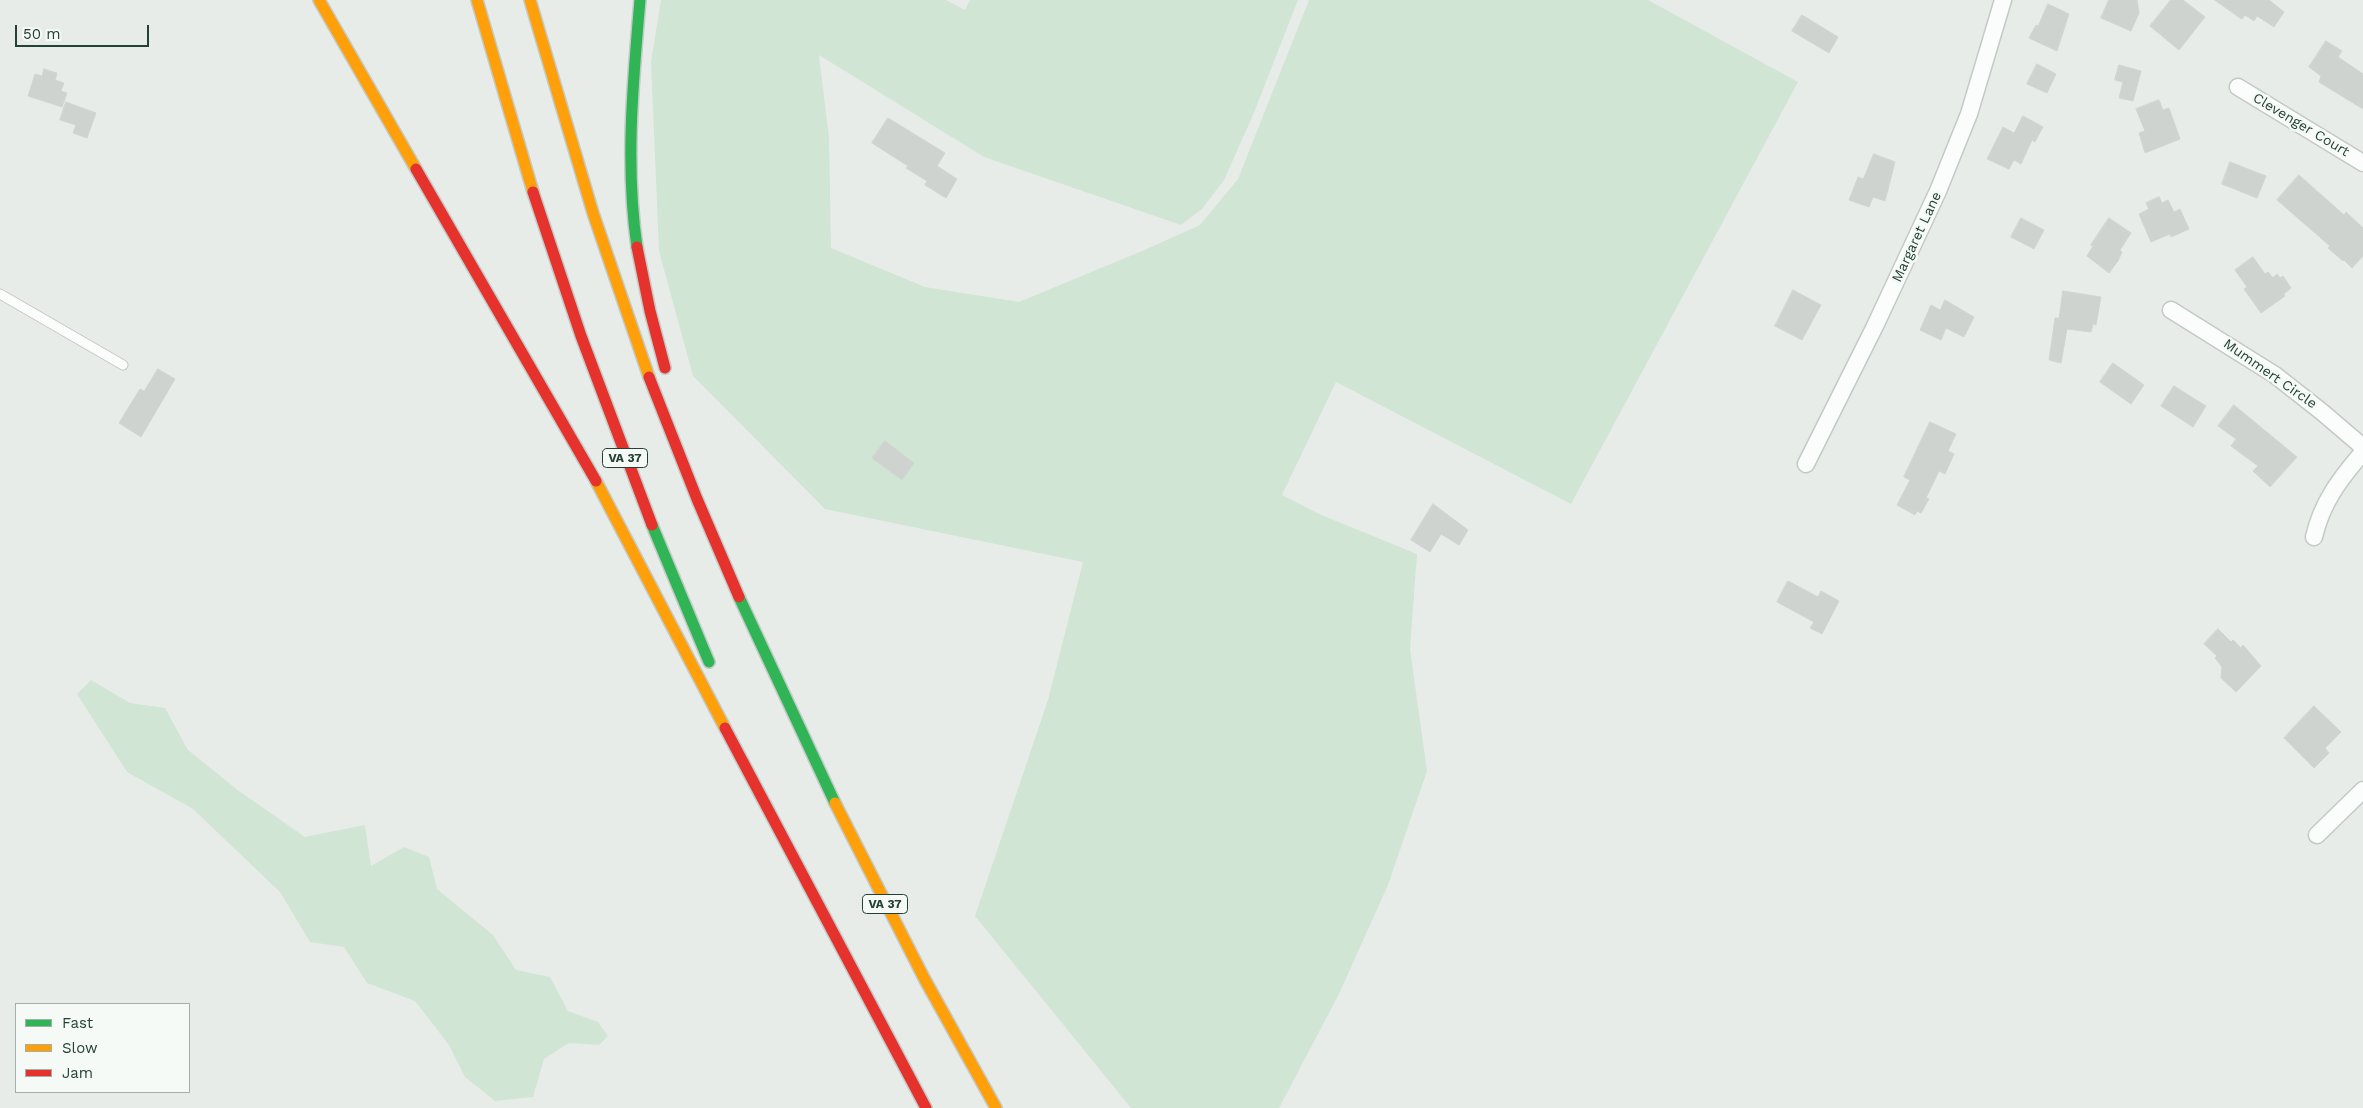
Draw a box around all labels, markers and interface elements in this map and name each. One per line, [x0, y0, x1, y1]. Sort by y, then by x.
scale bar [18, 15, 151, 47]
text: 50 m [23, 25, 60, 43]
street label: Clevenger Court [2250, 90, 2352, 160]
street label: Margaret Lane [1889, 189, 1945, 285]
street label: Mummert Circle [2220, 336, 2320, 412]
road number: VA 37 [602, 448, 648, 468]
road number: VA 37 [862, 894, 908, 914]
legend [15, 1003, 190, 1093]
text: Fast [62, 1014, 93, 1032]
text: Slow [62, 1039, 98, 1057]
text: Jam [62, 1064, 93, 1082]

